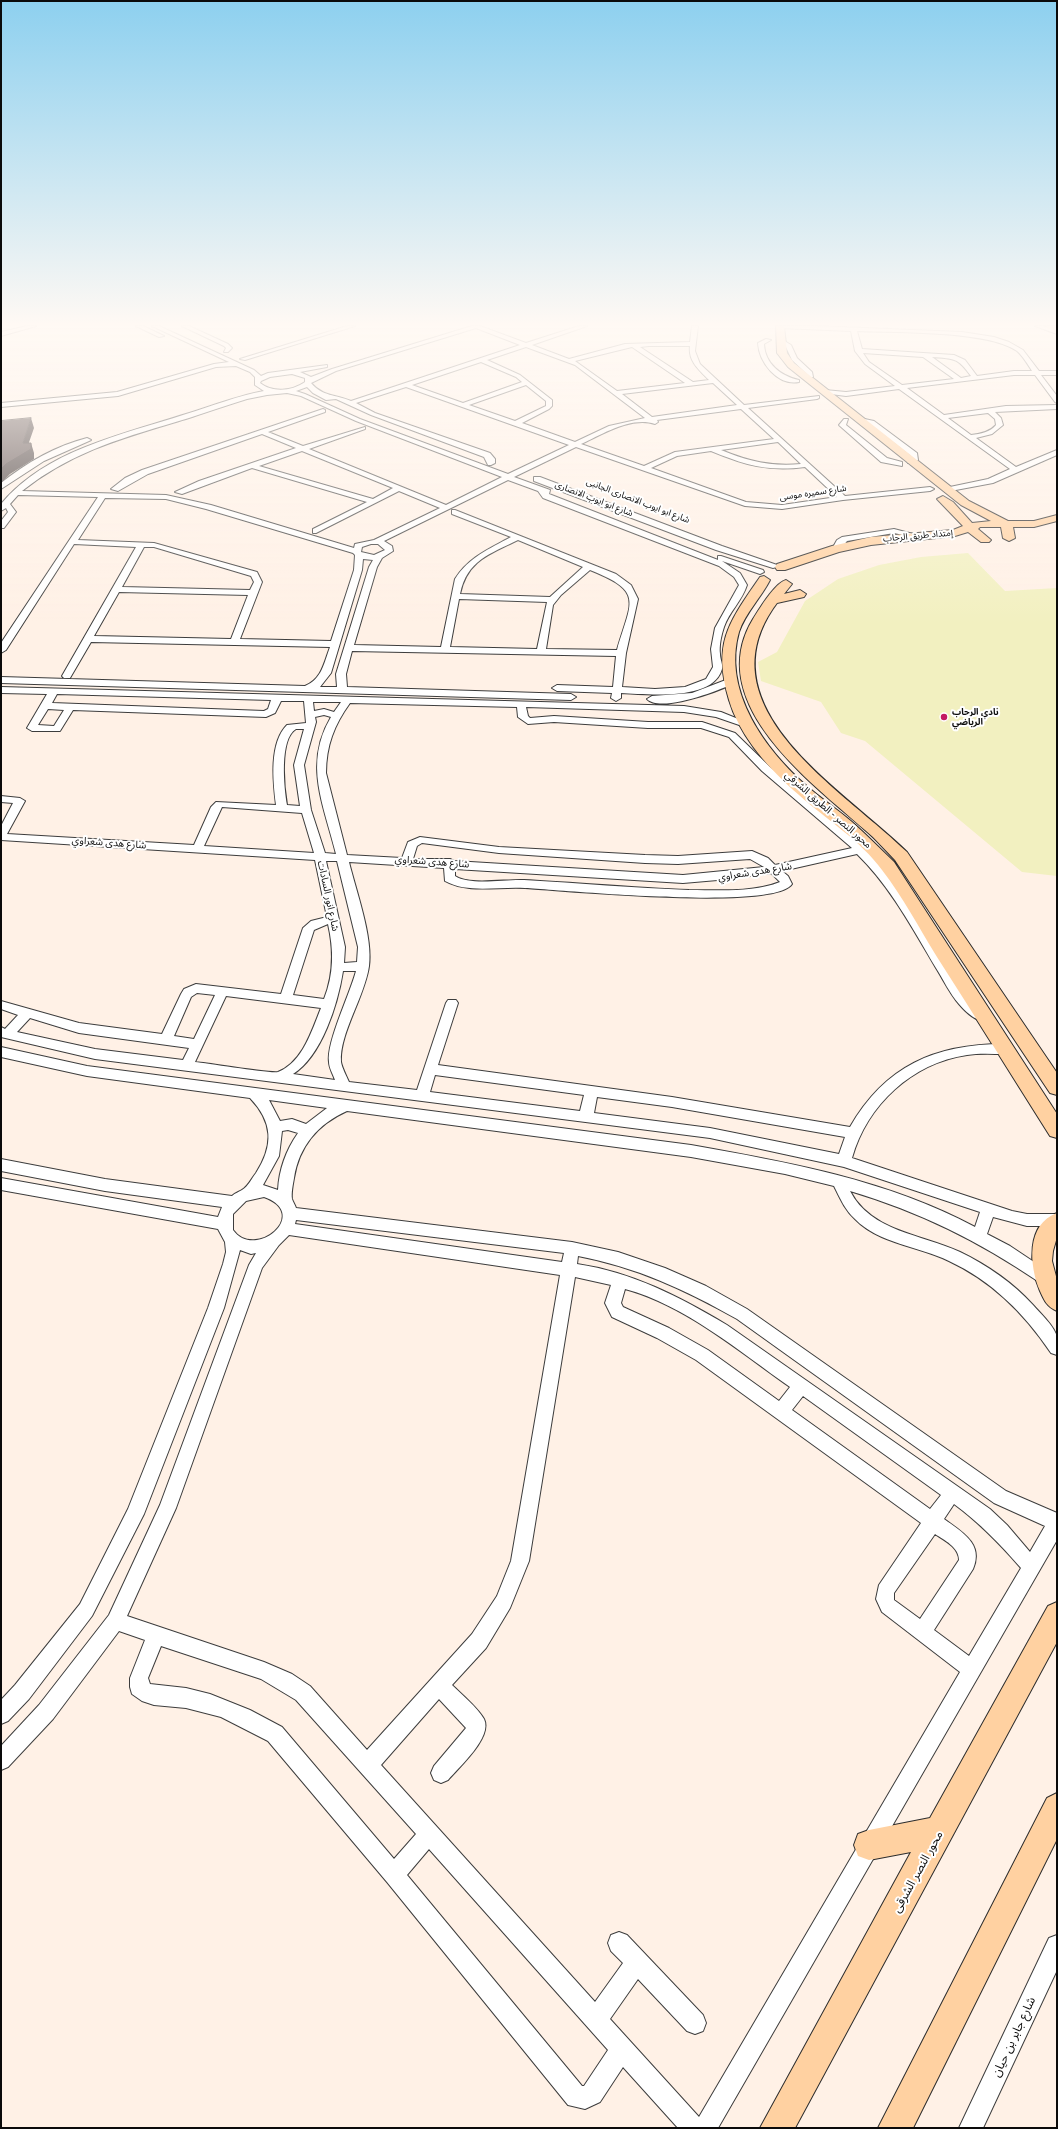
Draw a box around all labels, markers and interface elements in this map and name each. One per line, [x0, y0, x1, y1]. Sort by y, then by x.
street label: شارع ابو ايوب الانصارى الجانبى [585, 476, 691, 526]
street label: شارع ابو ايوب الانصارى [554, 479, 634, 519]
street label: شارع سميره موسى [779, 483, 847, 503]
street label: إمتداد طريق الرحاب [883, 528, 953, 544]
place label: نادي الرحاب الرياضي [952, 707, 999, 728]
marker: نادي الرحاب الرياضي [939, 712, 949, 722]
street label: محور النصر - الطريق الشرقي [782, 769, 874, 851]
street label: شارع هدى شعراوي [71, 834, 147, 852]
street label: شارع هدى شعراوي [394, 853, 470, 871]
street label: شارع انور السادات [315, 860, 341, 932]
street label: شارع هدى شعراوي [717, 860, 793, 884]
street label: محور النصر الشرقى [890, 1829, 946, 1915]
street label: شارع جابر بن حيان [989, 1995, 1039, 2079]

